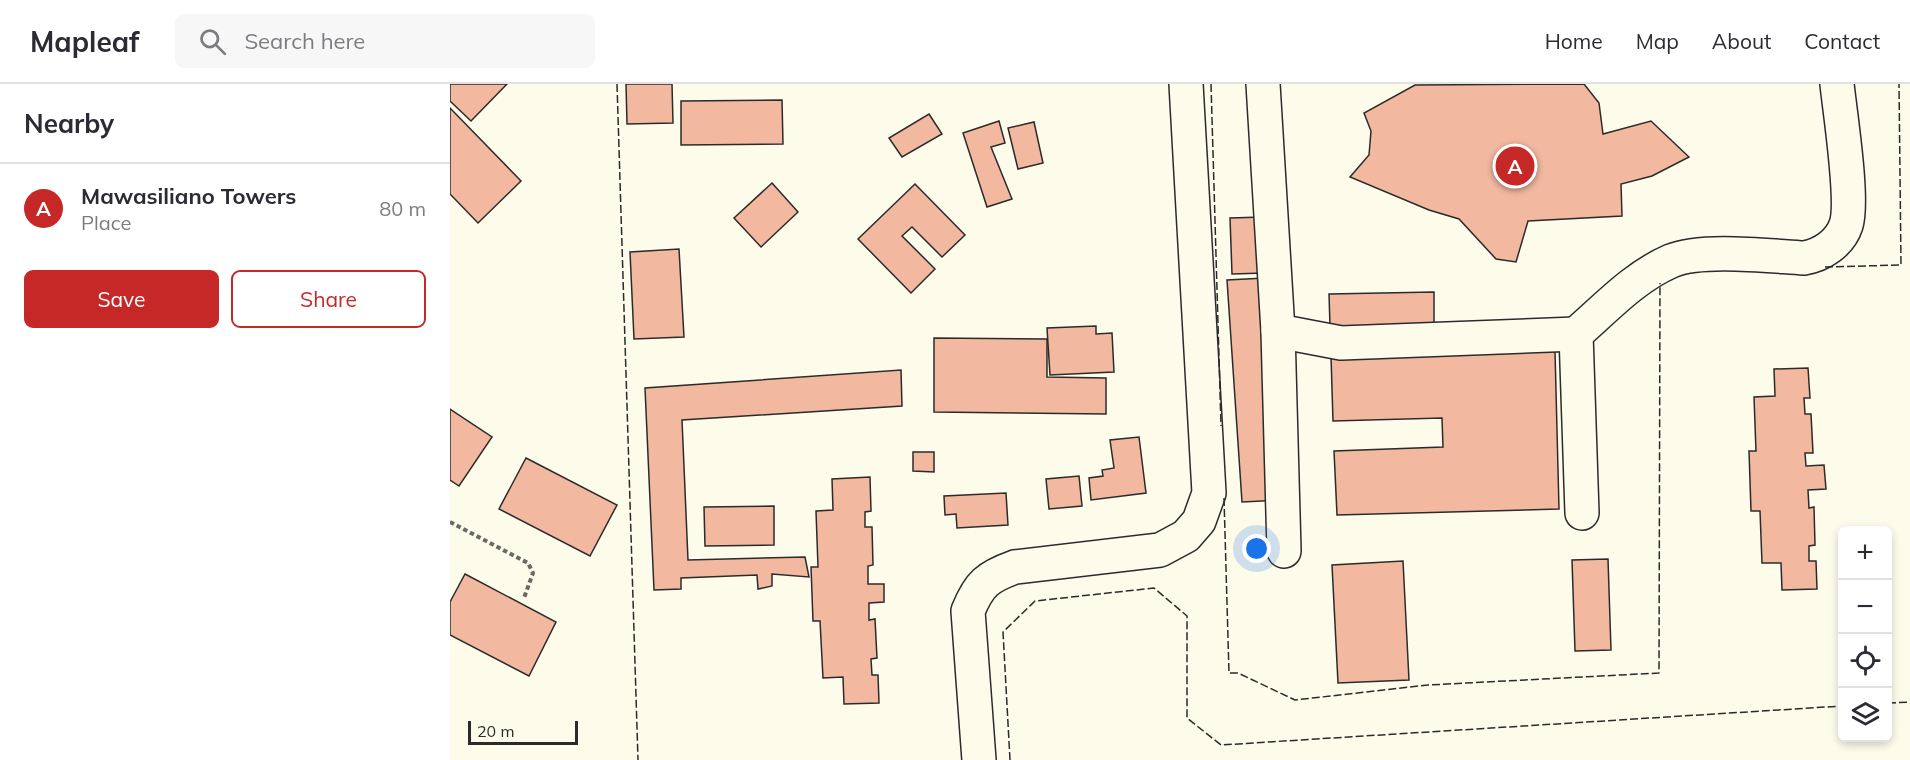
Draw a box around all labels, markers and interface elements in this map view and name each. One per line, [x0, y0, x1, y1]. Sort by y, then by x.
search box [175, 14, 595, 68]
text: Mapleaf [30, 24, 139, 59]
icon: search [196, 25, 229, 58]
text: Search here [244, 27, 365, 55]
text: Home [1545, 28, 1603, 54]
text: Map [1636, 28, 1679, 54]
text: About [1712, 28, 1771, 54]
text: Contact [1804, 28, 1880, 54]
text: Nearby [24, 107, 114, 140]
pin: A [1496, 144, 1534, 188]
text: Mawasiliano Towers [81, 182, 296, 210]
text: A [36, 196, 51, 221]
text: 80 m [379, 196, 426, 221]
text: Place [81, 210, 131, 235]
button: Save [24, 270, 219, 328]
button: Share [231, 270, 426, 328]
map controls [1838, 526, 1892, 742]
button: + [1838, 526, 1892, 580]
your location [1242, 534, 1271, 563]
button: − [1838, 580, 1892, 634]
button: locate [1838, 634, 1892, 688]
button: layers [1838, 688, 1892, 742]
scale bar [468, 718, 578, 746]
text: 20 m [477, 721, 514, 741]

